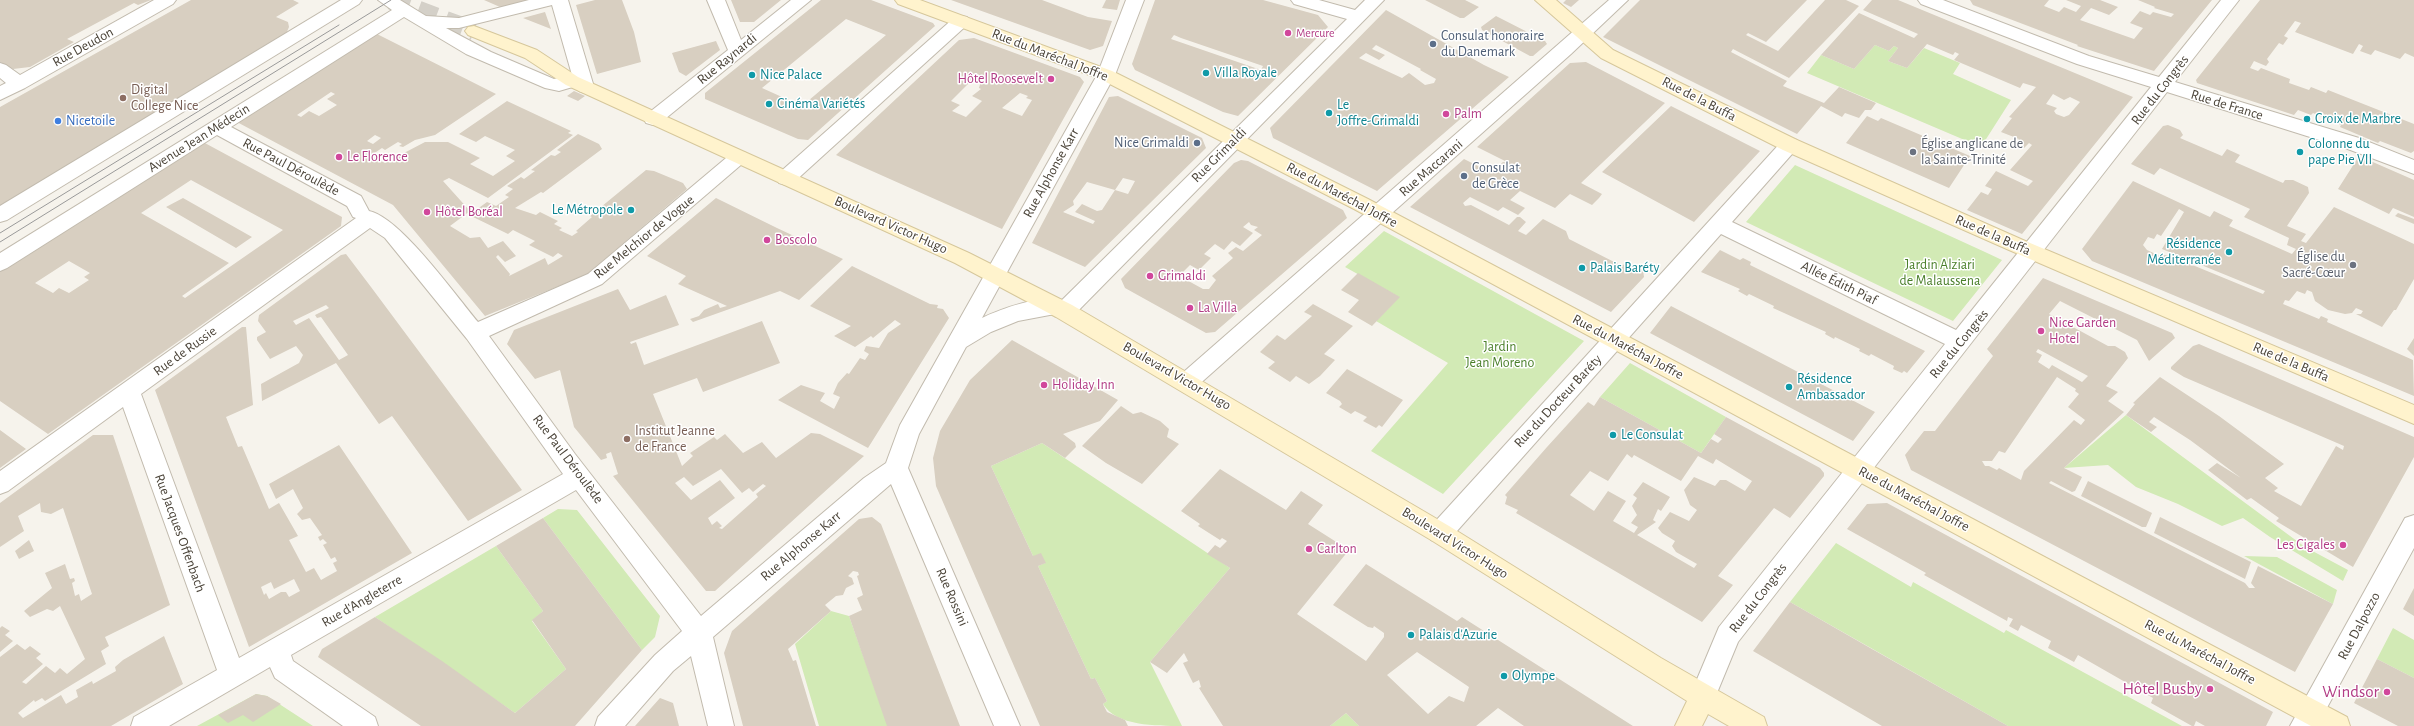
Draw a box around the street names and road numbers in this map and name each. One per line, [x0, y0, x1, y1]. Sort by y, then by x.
street label: Rue Deudon [50, 23, 116, 71]
street label: Rue du Maréchal Joffre [989, 25, 1111, 85]
street label: Rue Raynardi [694, 30, 760, 88]
street label: Rue du Congrès [2128, 52, 2192, 128]
street label: Rue de la Buffa [1659, 73, 1739, 125]
street label: Rue de France [2189, 86, 2265, 124]
street label: Avenue Jean Médecin [145, 100, 253, 176]
street label: Rue Grimaldi [1188, 124, 1250, 186]
street label: Rue Alphonse Karr [1019, 125, 1083, 221]
street label: Rue Paul Déroulède [240, 134, 342, 200]
street label: Rue Maccarani [1396, 136, 1466, 200]
street label: Rue du Maréchal Joffre [1284, 159, 1400, 231]
street label: Rue Melchior de Vogue [590, 191, 698, 283]
street label: Boulevard Victor Hugo [832, 192, 950, 258]
street label: Rue de la Buffa [1953, 211, 2033, 259]
street label: Allée Édith Piaf [1798, 257, 1880, 309]
street label: Rue du Congrès [1926, 306, 1992, 382]
street label: Rue du Maréchal Joffre [1570, 311, 1686, 383]
street label: Rue de Russie [150, 322, 220, 380]
street label: Boulevard Victor Hugo [1120, 338, 1234, 414]
street label: Rue de la Buffa [2250, 338, 2332, 386]
street label: Rue du Docteur Baréty [1511, 351, 1605, 451]
street label: Rue Paul Déroulède [529, 411, 607, 507]
street label: Rue du Maréchal Joffre [1856, 463, 1972, 535]
street label: Rue Jacques Offenbach [151, 472, 209, 594]
street label: Boulevard Victor Hugo [1399, 504, 1511, 582]
street label: Rue Alphonse Karr [757, 507, 845, 585]
street label: Rue du Congrès [1726, 560, 1790, 636]
street label: Rue Rossini [932, 565, 972, 629]
street label: Rue d'Angleterre [319, 571, 405, 631]
street label: Rue Dalpozzo [2334, 589, 2384, 663]
street label: Rue du Maréchal Joffre [2142, 616, 2258, 688]

